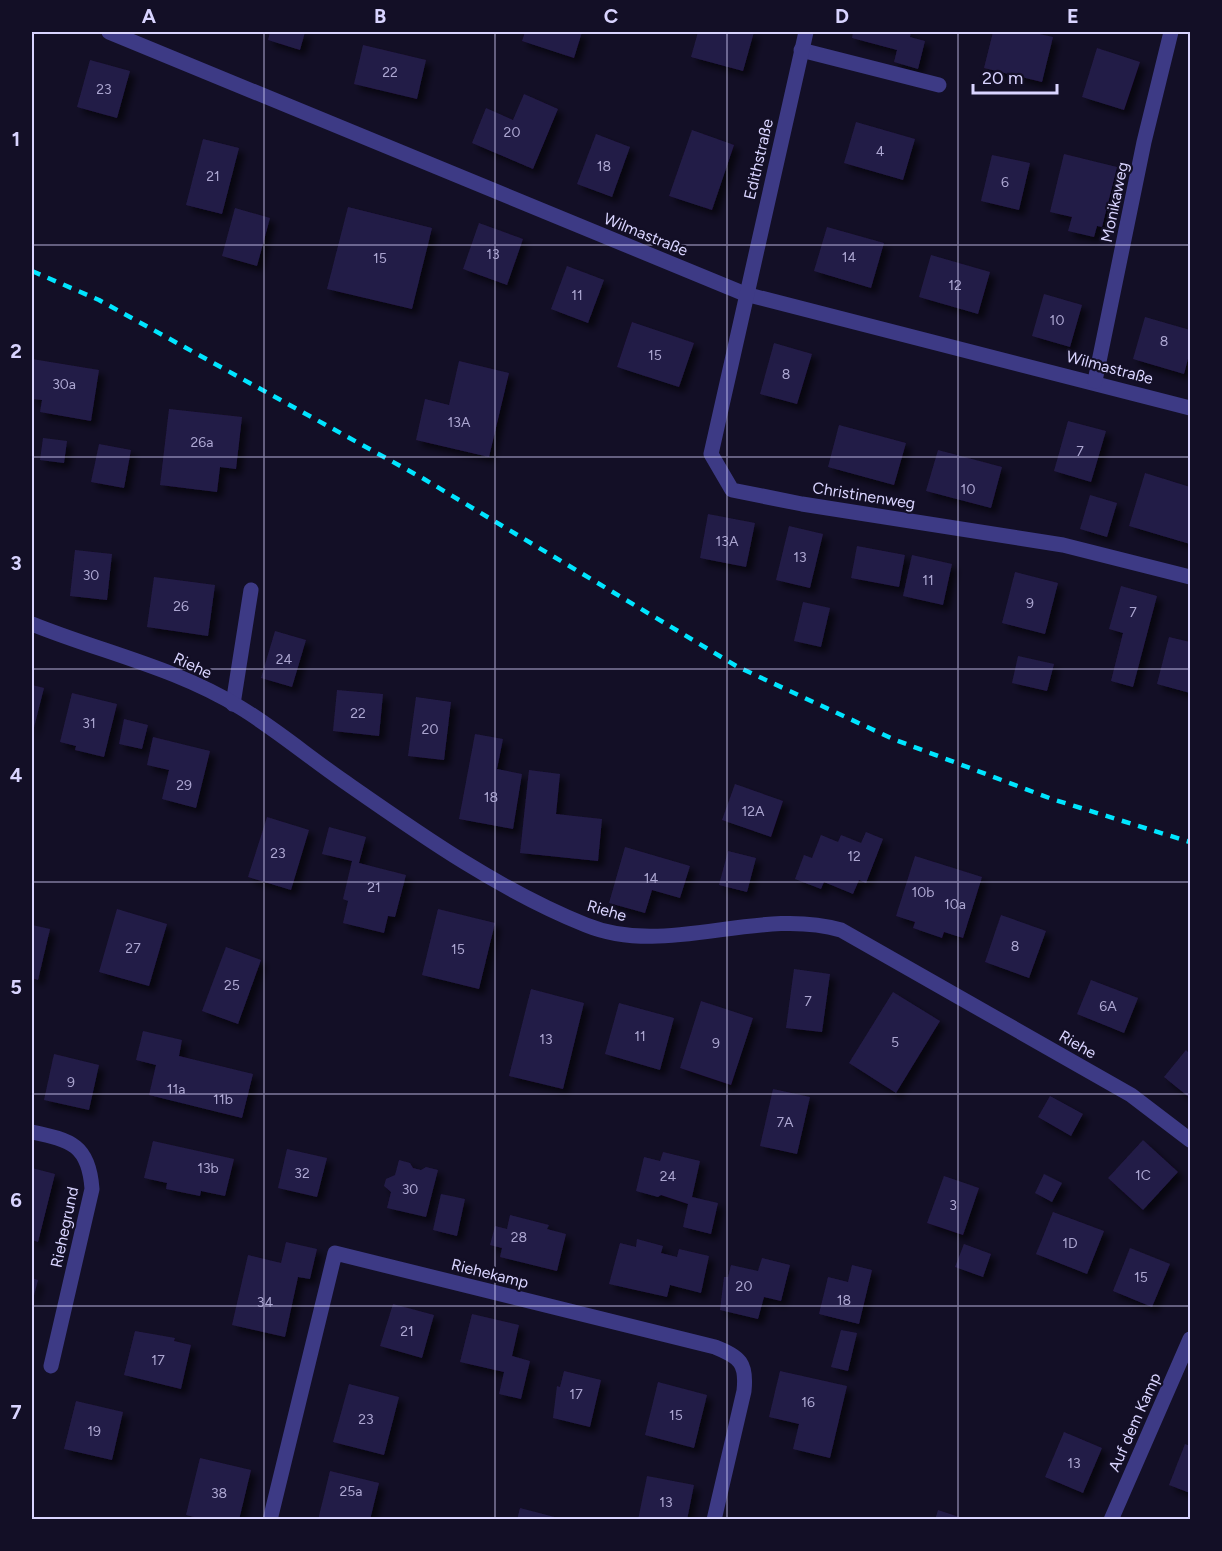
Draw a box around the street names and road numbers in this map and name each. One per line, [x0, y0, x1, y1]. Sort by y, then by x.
street label: Edithstraße [740, 117, 777, 201]
street label: Monikaweg [1097, 160, 1132, 244]
street label: Wilmastraße [601, 209, 691, 260]
street label: Wilmastraße [1064, 347, 1156, 388]
street label: Christinenweg [811, 478, 917, 513]
street label: Riehe [171, 648, 215, 683]
street label: Riehe [585, 896, 629, 925]
street label: Riehe [1056, 1026, 1100, 1063]
street label: Riehegrund [47, 1185, 82, 1269]
street label: Riehekamp [449, 1255, 530, 1292]
street label: Auf dem Kamp [1104, 1370, 1165, 1475]

